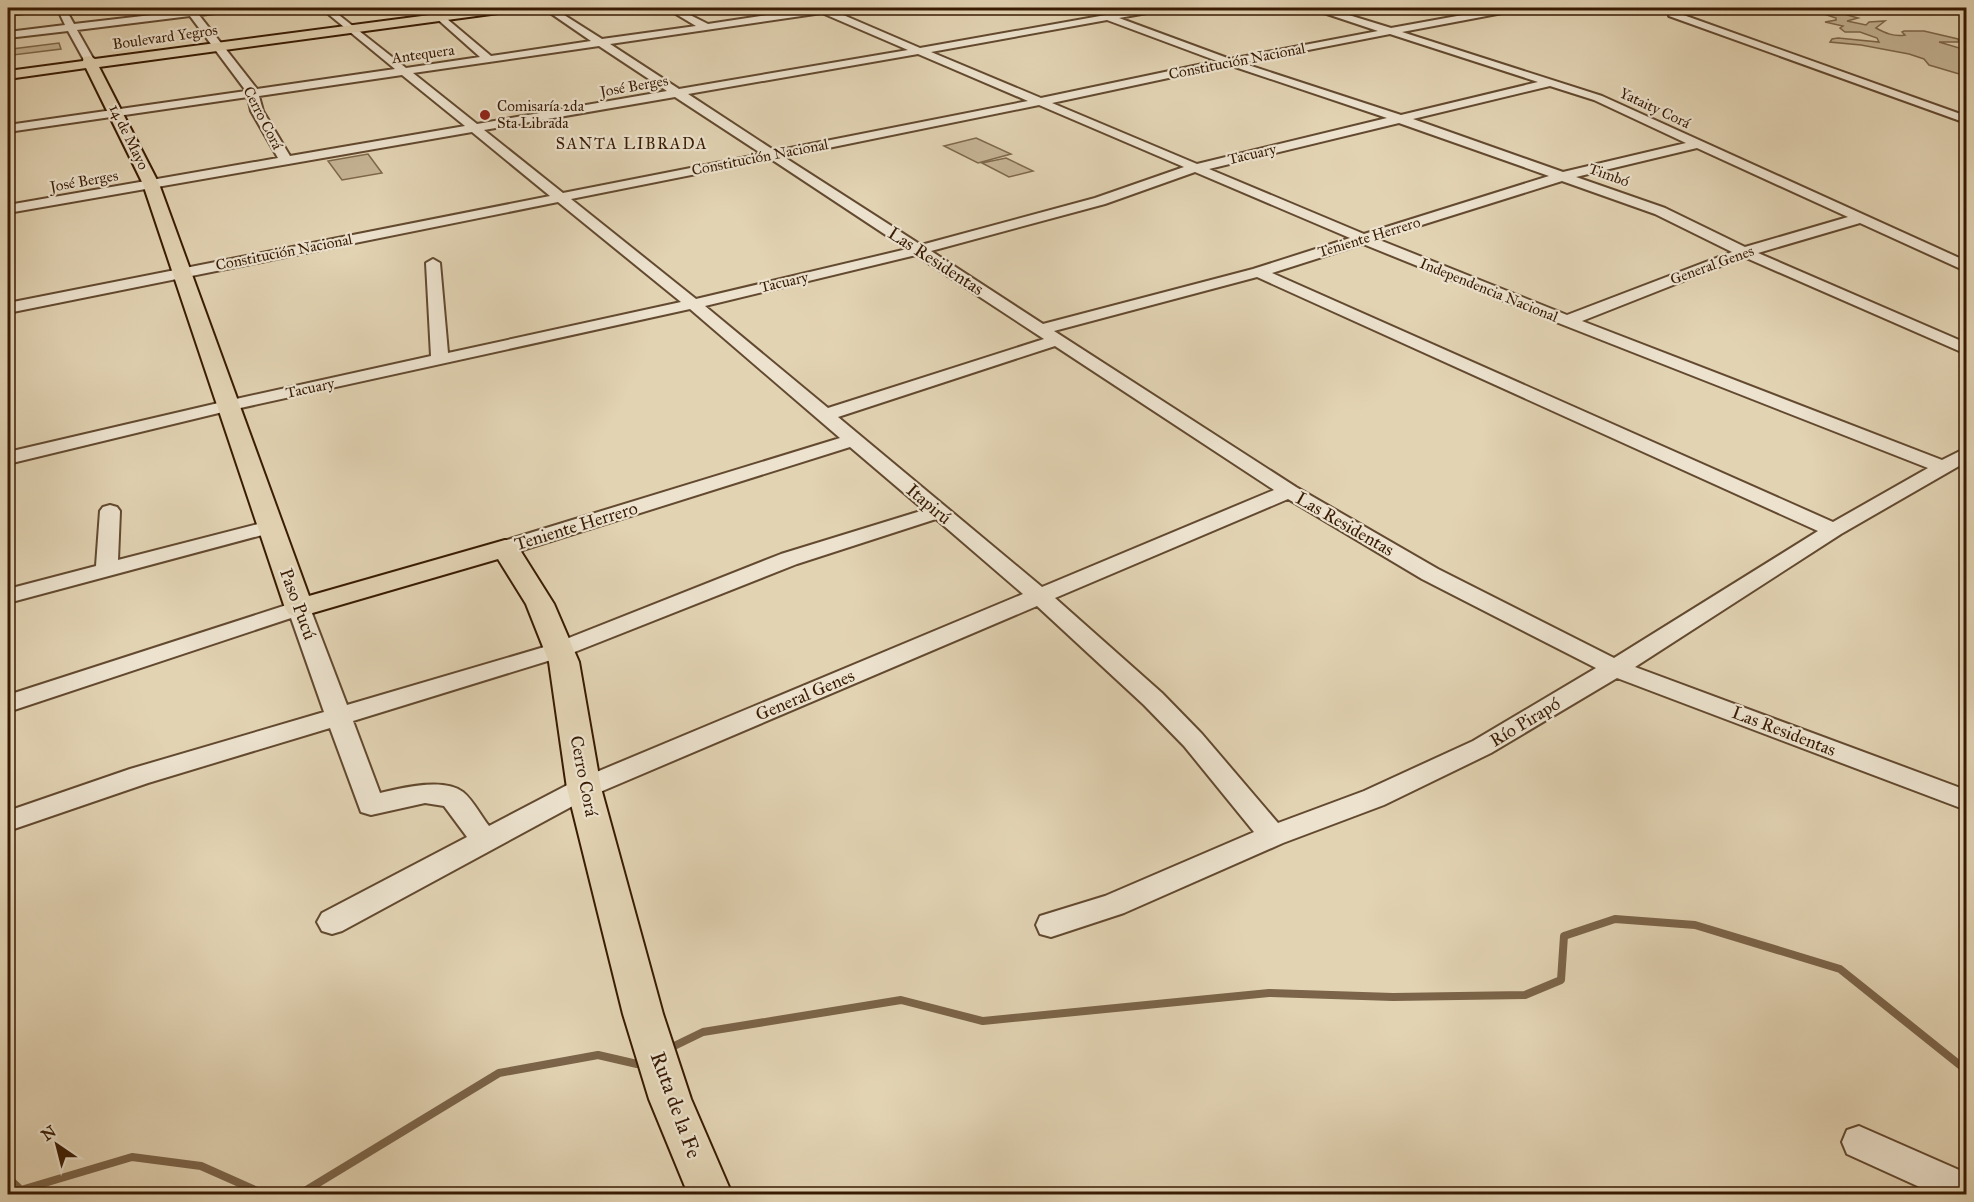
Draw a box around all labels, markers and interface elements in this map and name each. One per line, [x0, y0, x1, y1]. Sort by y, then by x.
street label: Boulevard Yegros [111, 21, 219, 53]
street label: Constitución Nacional [1167, 39, 1308, 83]
street label: Antequera [390, 41, 456, 68]
street label: José Berges [597, 71, 670, 102]
street label: Cerro Corá [239, 83, 287, 153]
street label: Yataity Corá [1617, 84, 1694, 132]
place label: Comisaría 2da Sta Librada [497, 97, 585, 132]
street label: 14 de Mayo [105, 101, 153, 173]
marker: Comisaría 2da Sta Librada [478, 108, 492, 122]
district label: SANTA LIBRADA [556, 134, 708, 153]
street label: Constitución Nacional [690, 135, 831, 179]
street label: Tacuary [1226, 140, 1279, 168]
street label: Timbó [1586, 159, 1632, 191]
street label: José Berges [47, 166, 120, 197]
street label: Teniente Herrero [1316, 213, 1423, 261]
street label: Las Residentas [884, 222, 988, 300]
street label: Constitución Nacional [214, 230, 355, 274]
street label: General Genes [1668, 242, 1756, 288]
street label: Independencia Nacional [1417, 254, 1562, 326]
street label: Tacuary [758, 268, 811, 296]
street label: Tacuary [284, 374, 337, 402]
street label: Itapirú [902, 479, 956, 529]
street label: Las Residentas [1292, 487, 1398, 561]
street label: Teniente Herrero [512, 497, 640, 555]
street label: Paso Pucú [275, 565, 321, 643]
street label: General Genes [752, 664, 858, 726]
street label: Río Pirapó [1486, 692, 1564, 752]
street label: Las Residentas [1729, 701, 1839, 761]
street label: Cerro Corá [565, 734, 603, 819]
street label: Ruta de la Fe [645, 1048, 707, 1162]
north arrow [27, 1115, 87, 1175]
text: N [38, 1121, 60, 1145]

